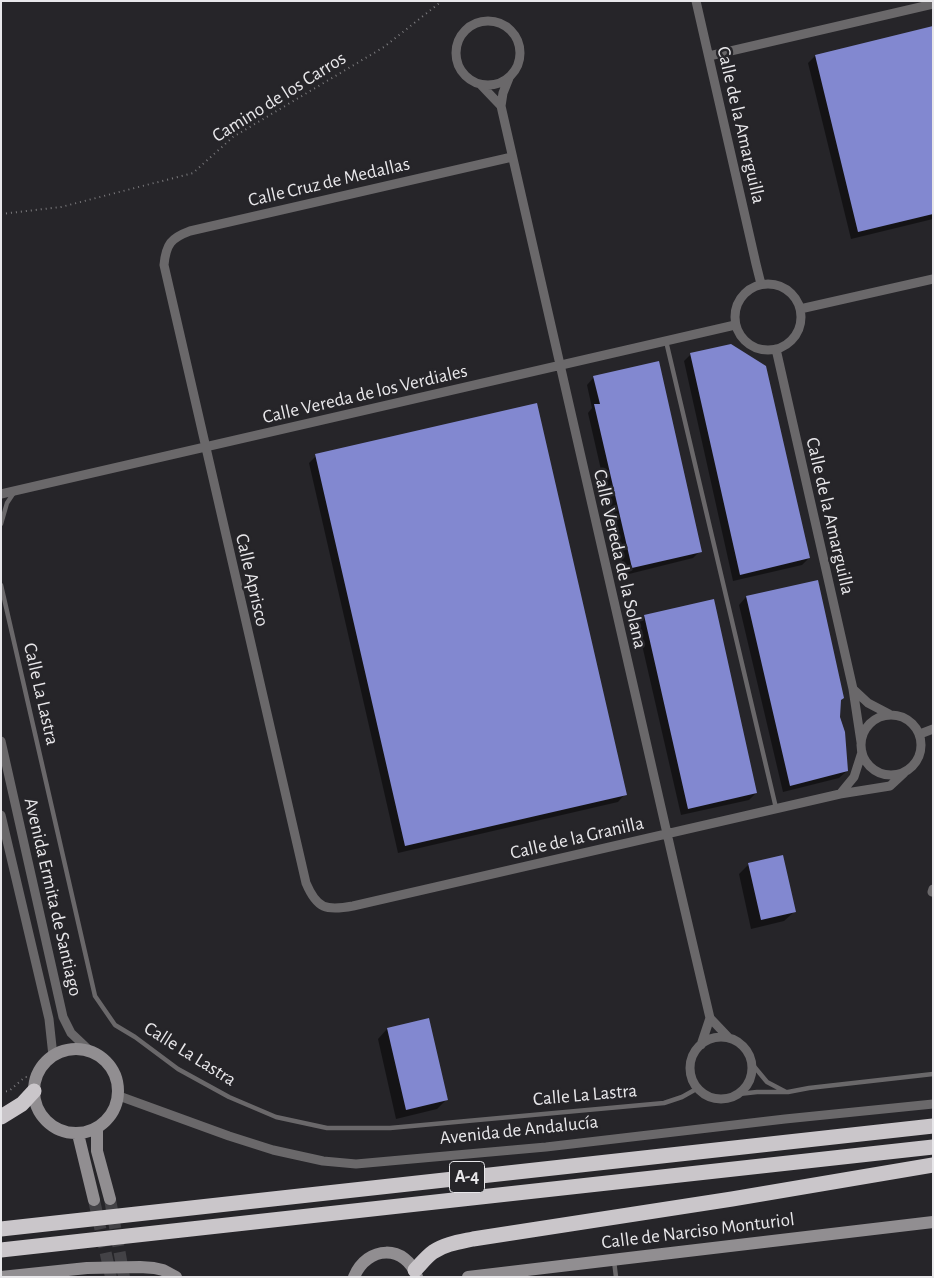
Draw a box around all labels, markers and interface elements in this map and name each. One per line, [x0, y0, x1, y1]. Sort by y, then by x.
street label: Calle de la Amarguilla [712, 44, 770, 206]
street label: Camino de los Carros [208, 47, 350, 147]
street label: Calle Cruz de Medallas [246, 152, 412, 212]
street label: Calle Vereda de los Verdiales [260, 359, 470, 429]
street label: Calle de la Amarguilla [801, 435, 859, 597]
street label: Calle Vereda de la Solana [588, 467, 652, 651]
street label: Calle Aprisco [230, 531, 274, 629]
street label: Calle La Lastra [18, 641, 64, 747]
street label: Avenida Ermita de Santiago [19, 796, 87, 998]
street label: Calle de la Granilla [508, 812, 646, 864]
street label: Calle La Lastra [140, 1017, 240, 1091]
street label: Calle La Lastra [532, 1079, 638, 1111]
street label: Avenida de Andalucía [439, 1110, 599, 1150]
road number: A-4 [450, 1162, 484, 1192]
street label: Calle de Narciso Monturiol [600, 1208, 796, 1254]

